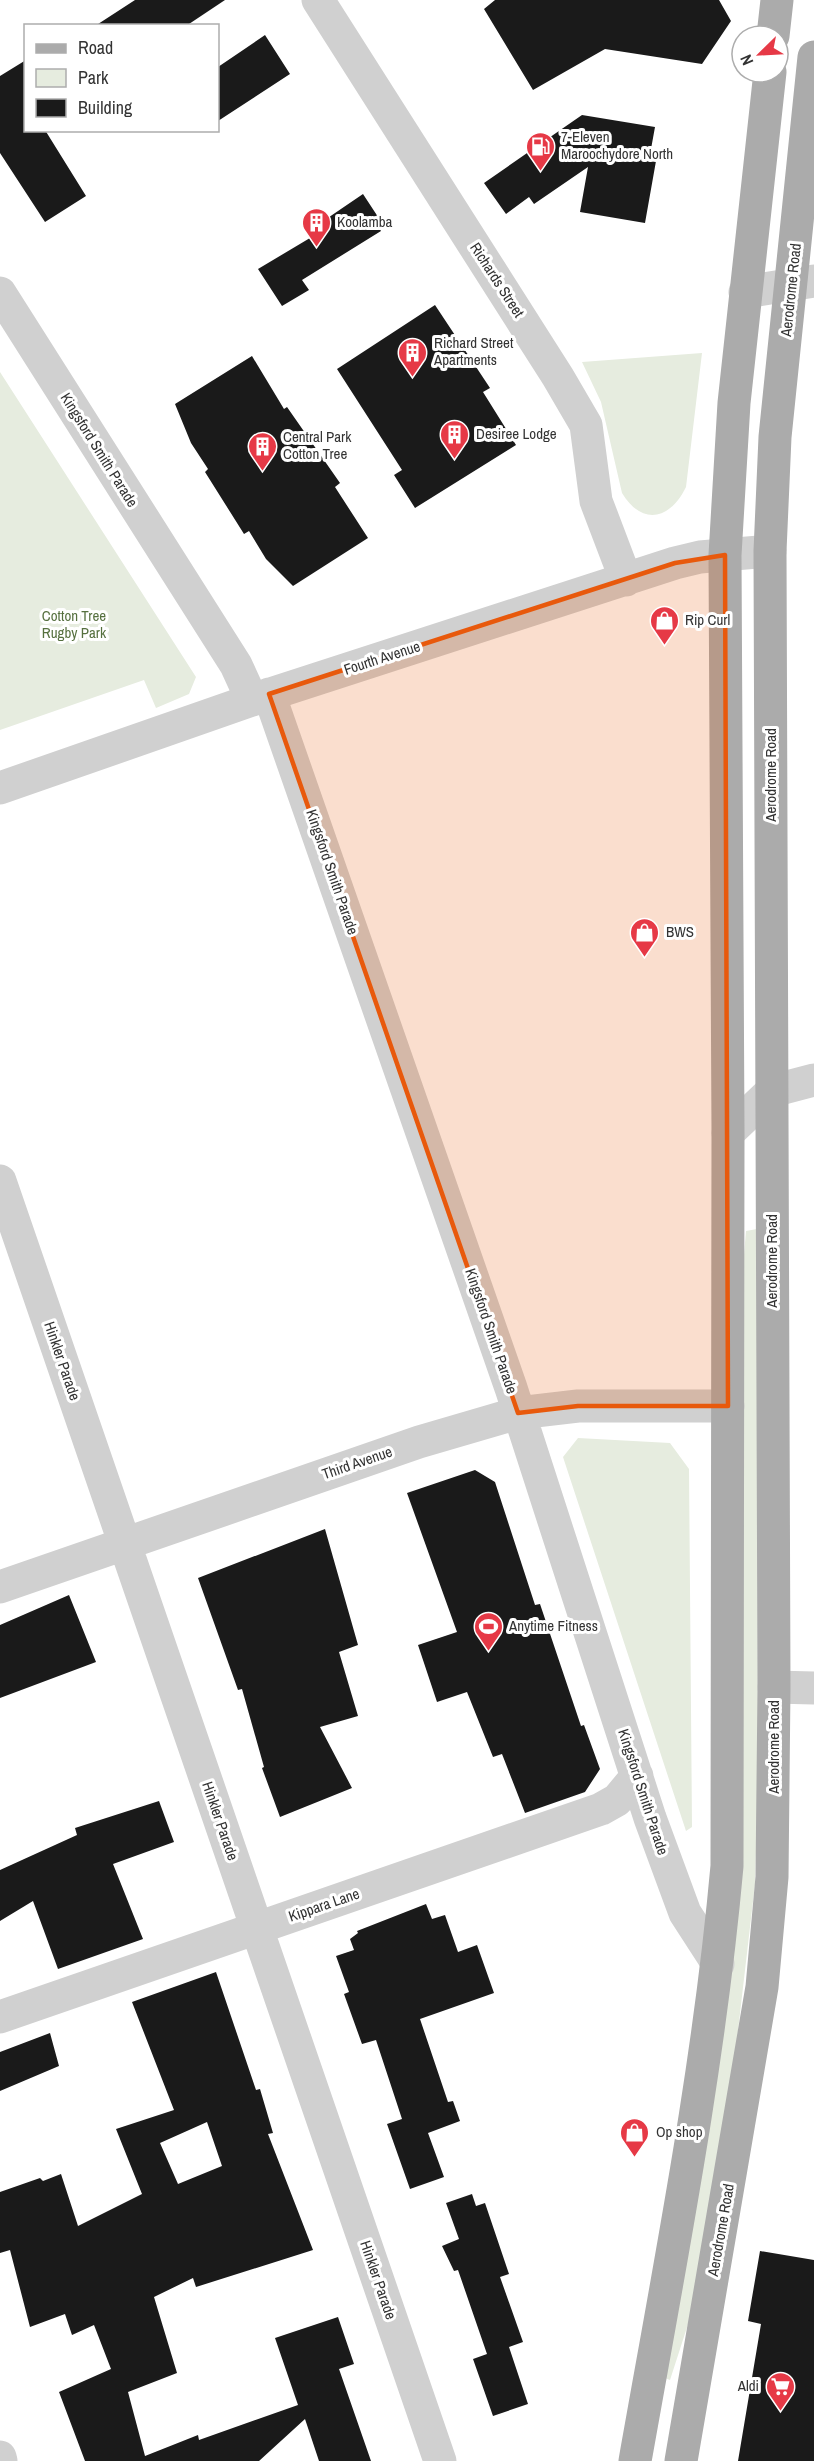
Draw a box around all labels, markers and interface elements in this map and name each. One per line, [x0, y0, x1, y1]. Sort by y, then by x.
legend [24, 24, 219, 132]
north arrow [730, 24, 790, 84]
text: Road [78, 35, 113, 60]
text: N [734, 51, 758, 69]
text: Park [78, 65, 109, 90]
text: Building [78, 95, 133, 120]
place label: 7-Eleven Maroochydore North [561, 126, 673, 164]
fuel station icon: 7-Eleven Maroochydore North [524, 130, 556, 172]
building icon: Koolamba [300, 206, 332, 248]
place label: Koolamba [337, 211, 393, 232]
street label: Richards Street [465, 238, 530, 322]
street label: Aerodrome Road [775, 242, 806, 339]
place label: Richard Street Apartments [433, 332, 514, 370]
building icon: Richard Street Apartments [397, 336, 429, 378]
street label: Kingsford Smith Parade [56, 389, 143, 511]
building icon: Desiree Lodge [439, 418, 471, 460]
place label: Desiree Lodge [476, 423, 557, 444]
place label: Central Park Cotton Tree [283, 426, 352, 464]
building icon: Central Park Cotton Tree [246, 430, 278, 472]
shop icon: Rip Curl [648, 604, 680, 646]
park label: Cotton Tree Rugby Park [42, 605, 107, 643]
place label: Rip Curl [685, 609, 730, 630]
street label: Fourth Avenue [341, 635, 423, 680]
street label: Aerodrome Road [760, 728, 781, 823]
street label: Kingsford Smith Parade [301, 806, 364, 937]
shop icon: BWS [629, 916, 661, 958]
place label: BWS [666, 921, 694, 942]
street label: Aerodrome Road [761, 1214, 782, 1309]
street label: Kingsford Smith Parade [460, 1265, 523, 1396]
street label: Hinkler Parade [39, 1319, 86, 1403]
street label: Third Avenue [319, 1441, 395, 1484]
sports icon: Anytime Fitness [472, 1610, 504, 1652]
place label: Anytime Fitness [508, 1615, 598, 1636]
street label: Aerodrome Road [763, 1700, 784, 1795]
street label: Kingsford Smith Parade [613, 1726, 674, 1858]
street label: Hinkler Parade [197, 1779, 244, 1863]
street label: Kippara Lane [285, 1883, 362, 1926]
shop icon: Op shop [619, 2116, 651, 2158]
place label: Op shop [656, 2121, 703, 2142]
street label: Aerodrome Road [702, 2182, 739, 2279]
street label: Hinkler Parade [355, 2238, 402, 2322]
supermarket icon: Aldi [764, 2370, 796, 2412]
place label: Aldi [737, 2375, 759, 2396]

